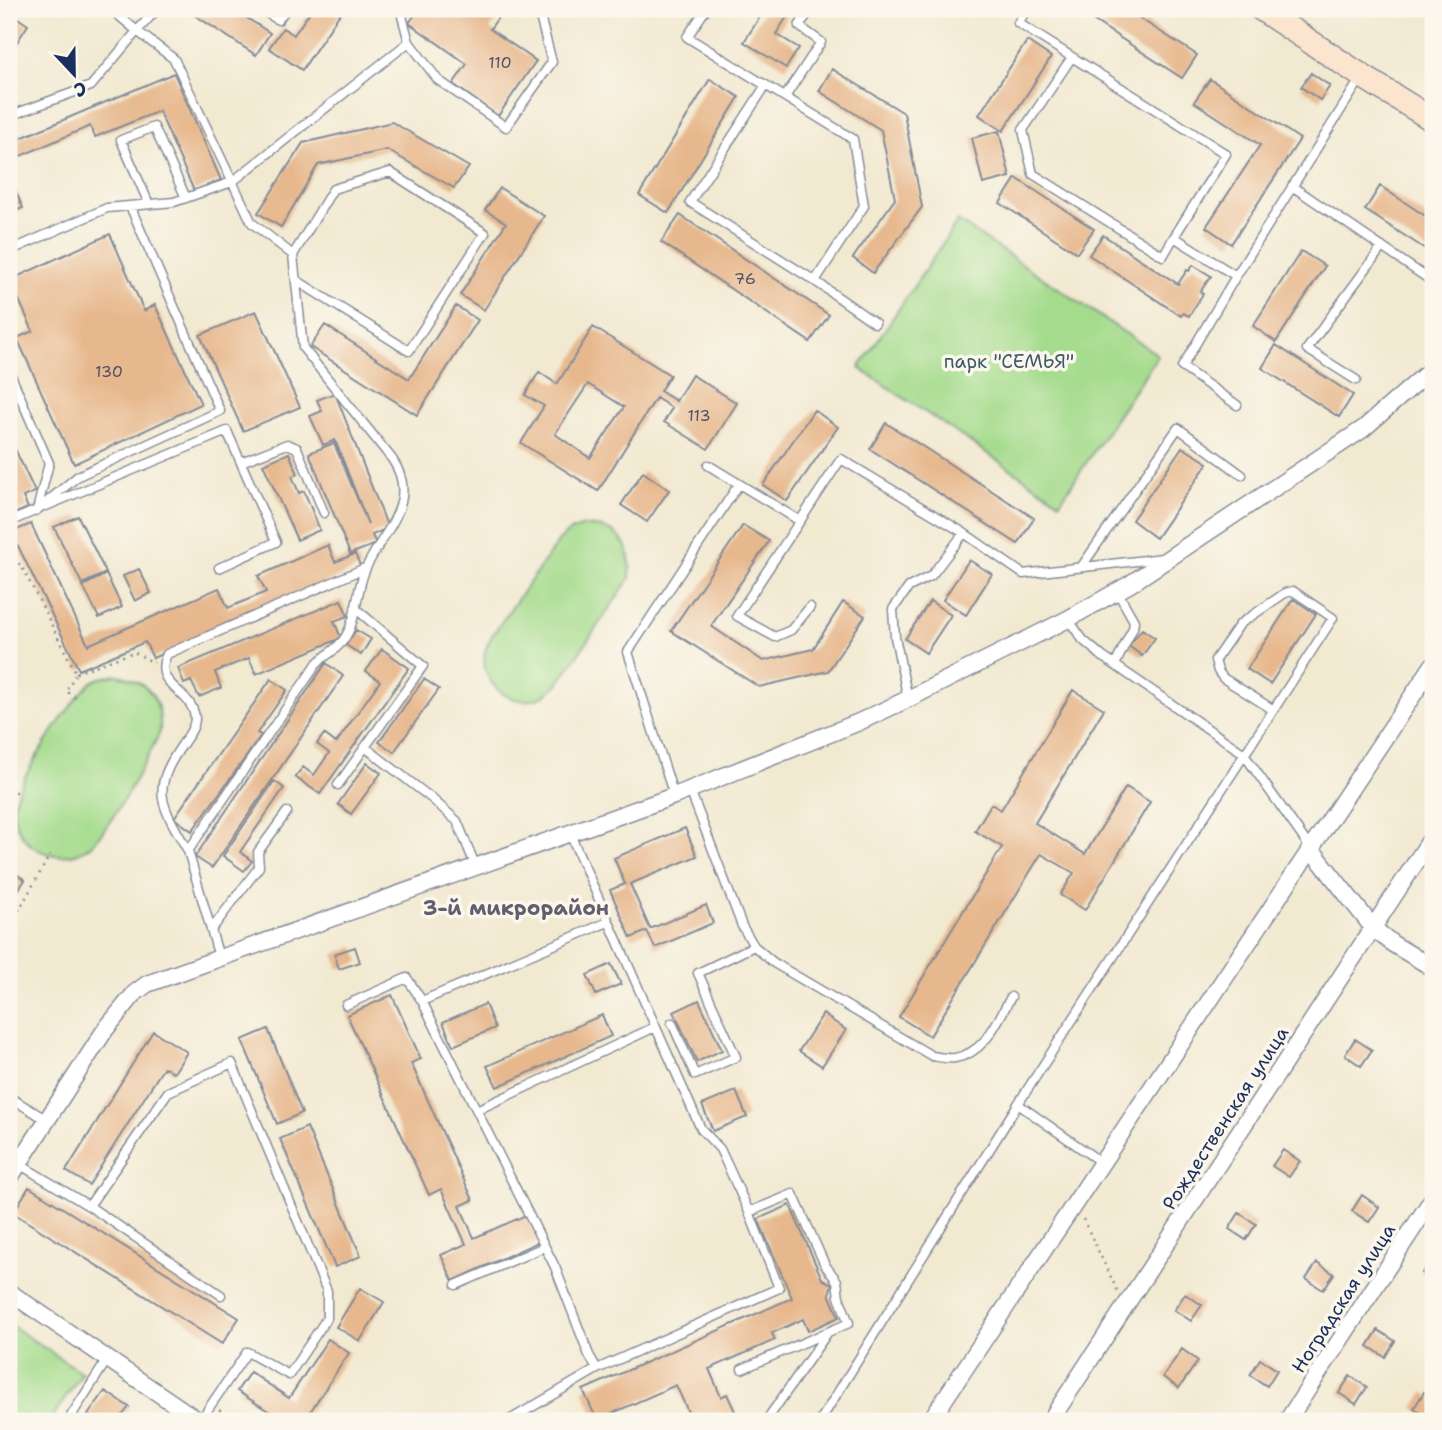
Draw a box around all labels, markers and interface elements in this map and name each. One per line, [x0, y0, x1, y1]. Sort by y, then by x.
north arrow [38, 38, 108, 108]
house number: 110 [488, 52, 512, 73]
text: С [70, 76, 90, 103]
house number: 76 [734, 268, 756, 289]
park label: парк "СЕМЬЯ" [944, 349, 1074, 374]
house number: 130 [95, 361, 123, 382]
house number: 113 [687, 405, 711, 426]
district label: 3-й микрорайон [423, 894, 609, 922]
street label: Рождественская улица [1157, 1022, 1294, 1215]
street label: Ноградская улица [1286, 1219, 1401, 1378]

